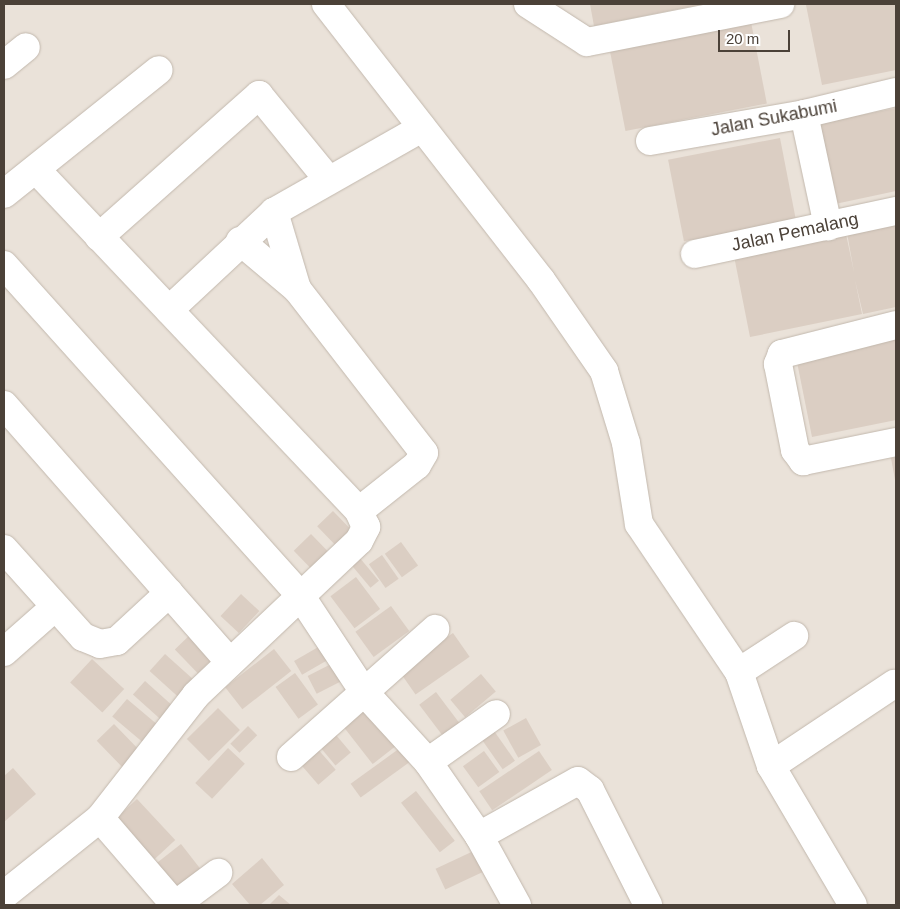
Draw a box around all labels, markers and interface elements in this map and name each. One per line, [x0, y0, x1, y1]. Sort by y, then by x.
scale bar [720, 20, 792, 52]
text: 20 m [726, 30, 759, 47]
street label: Jalan Sukabumi [709, 95, 839, 141]
street label: Jalan Pemalang [730, 208, 860, 256]

